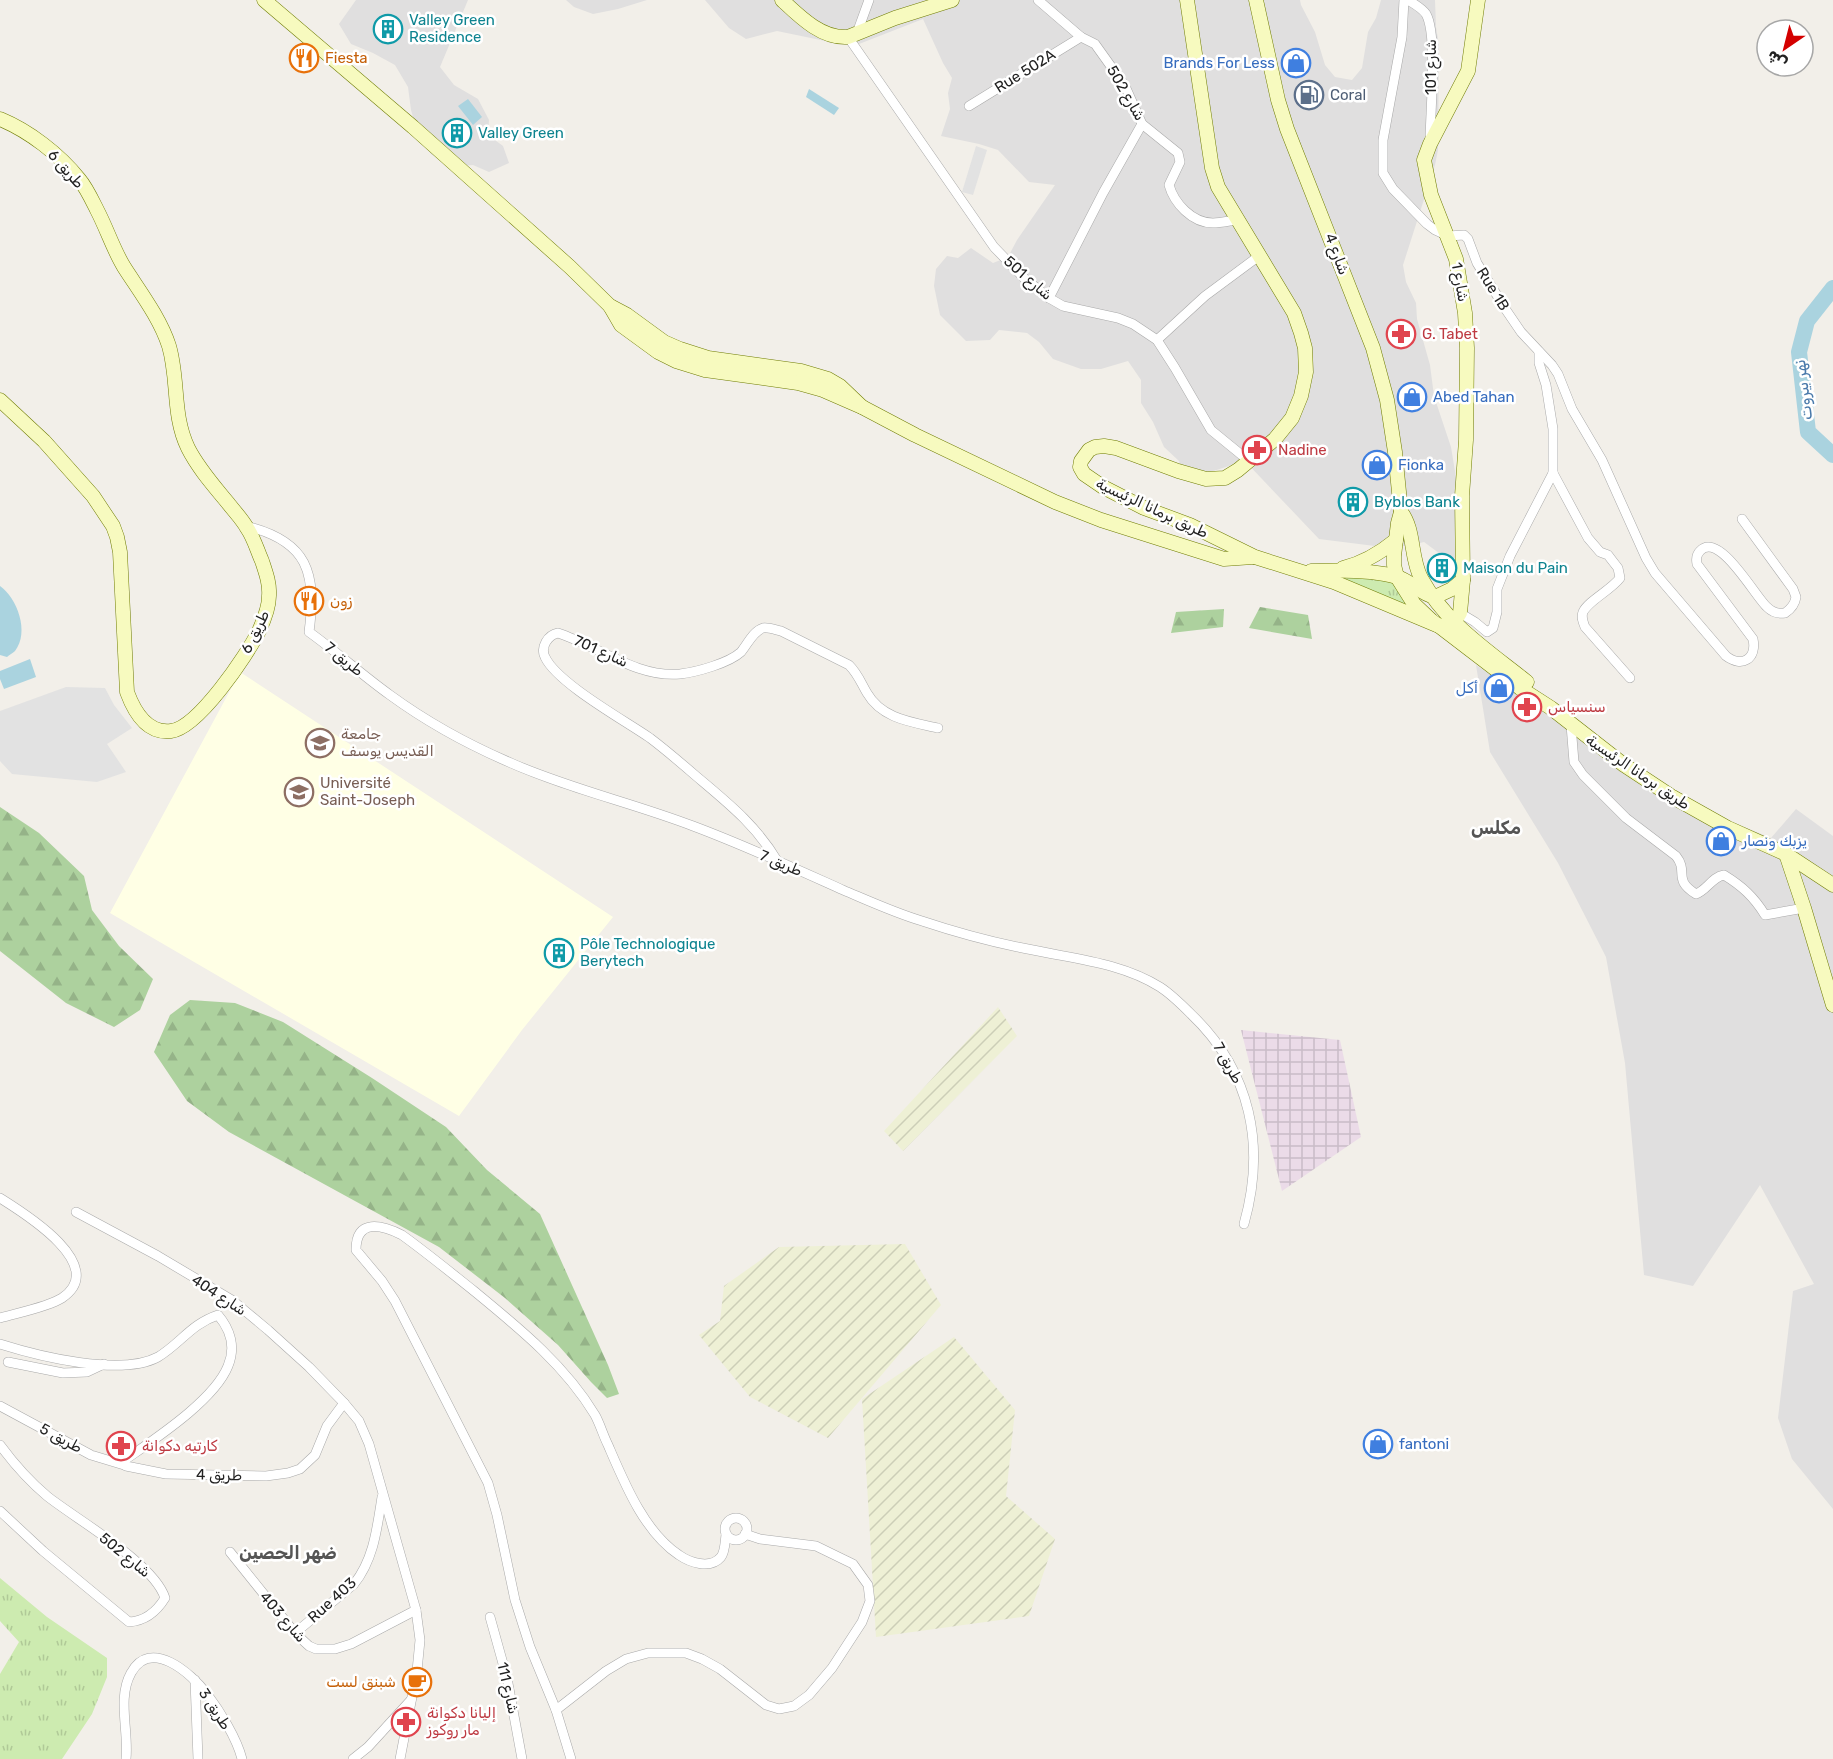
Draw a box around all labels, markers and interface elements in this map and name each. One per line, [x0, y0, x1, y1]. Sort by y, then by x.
place label: Valley Green Residence [409, 11, 495, 46]
building icon: Valley Green Residence [372, 13, 404, 45]
north arrow [1755, 18, 1815, 78]
street label: شارع 101 [1422, 39, 1442, 95]
restaurant icon: Fiesta [288, 42, 320, 74]
street label: Rue 502A [991, 45, 1059, 97]
text: ش [1763, 46, 1790, 73]
shop icon: Brands For Less [1280, 47, 1312, 79]
place label: Fiesta [325, 49, 368, 67]
place label: Brands For Less [1164, 54, 1275, 72]
street label: شارع 502 [1101, 62, 1149, 125]
fuel station icon: Coral [1293, 79, 1325, 111]
place label: Coral [1330, 86, 1366, 104]
building icon: Valley Green [441, 117, 473, 149]
place label: Valley Green [478, 124, 564, 142]
street label: طريق 6 [44, 146, 88, 192]
street label: شارع 4 [1319, 231, 1353, 278]
street label: شارع 501 [999, 252, 1056, 305]
street label: شارع 1 [1446, 261, 1472, 304]
street label: Rue 1B [1473, 264, 1513, 314]
pharmacy icon: G. Tabet [1385, 318, 1417, 350]
place label: G. Tabet [1422, 325, 1478, 343]
water label: نهر بيروت [1790, 358, 1817, 421]
shop icon: Abed Tahan [1396, 381, 1428, 413]
place label: Abed Tahan [1433, 388, 1515, 406]
pharmacy icon: Nadine [1241, 434, 1273, 466]
place label: Nadine [1278, 441, 1327, 459]
shop icon: Fionka [1361, 449, 1393, 481]
place label: Fionka [1398, 456, 1444, 474]
street label: طريق برمانا الرئيسية [1093, 474, 1211, 542]
building icon: Byblos Bank [1337, 486, 1369, 518]
place label: Byblos Bank [1374, 493, 1460, 511]
building icon: Maison du Pain [1426, 552, 1458, 584]
place label: Maison du Pain [1463, 559, 1568, 577]
restaurant icon: زون [293, 585, 325, 617]
place label: زون [330, 592, 352, 611]
street label: طريق 6 [237, 608, 273, 656]
street label: شارع 701 [570, 631, 631, 673]
street label: طريق 7 [321, 638, 367, 680]
shop icon: أكل [1483, 672, 1515, 704]
place label: أكل [1456, 679, 1478, 697]
pharmacy icon: سنسياس [1511, 691, 1543, 723]
place label: سنسياس [1548, 698, 1606, 716]
place label: جامعة القديس يوسف [341, 725, 434, 760]
school or university icon: جامعة القديس يوسف [304, 727, 336, 759]
street label: طريق برمانا الرئيسية [1583, 731, 1693, 813]
place label: Université Saint-Joseph [320, 774, 415, 809]
school or university icon: Université Saint-Joseph [283, 776, 315, 808]
district label: مكلس [1471, 817, 1521, 839]
shop icon: يزبك ونصار [1705, 825, 1737, 857]
place label: يزبك ونصار [1741, 832, 1807, 851]
street label: طريق 7 [757, 846, 805, 880]
place label: Pôle Technologique Berytech [580, 935, 715, 970]
building icon: Pôle Technologique Berytech [543, 937, 575, 969]
street label: طريق 7 [1209, 1039, 1247, 1087]
street label: شارع 404 [187, 1271, 250, 1321]
street label: طريق 5 [37, 1419, 85, 1457]
shop icon: fantoni [1362, 1428, 1394, 1460]
pharmacy icon: كارتيه دكوانة [105, 1430, 137, 1462]
place label: fantoni [1399, 1435, 1449, 1453]
place label: كارتيه دكوانة [142, 1437, 218, 1455]
street label: طريق 4 [196, 1466, 242, 1484]
street label: شارع 502 [94, 1529, 154, 1583]
district label: ضهر الحصين [239, 1542, 337, 1564]
street label: Rue 403 [304, 1574, 360, 1626]
street label: شارع 403 [255, 1588, 310, 1647]
street label: شارع 111 [491, 1660, 523, 1716]
cafe icon: شبنق لست [401, 1666, 433, 1698]
place label: شبنق لست [326, 1673, 396, 1691]
street label: طريق 3 [195, 1685, 235, 1733]
place label: إليانا دكوانة مار روكوز [426, 1704, 496, 1740]
pharmacy icon: إليانا دكوانة مار روكوز [390, 1706, 422, 1738]

